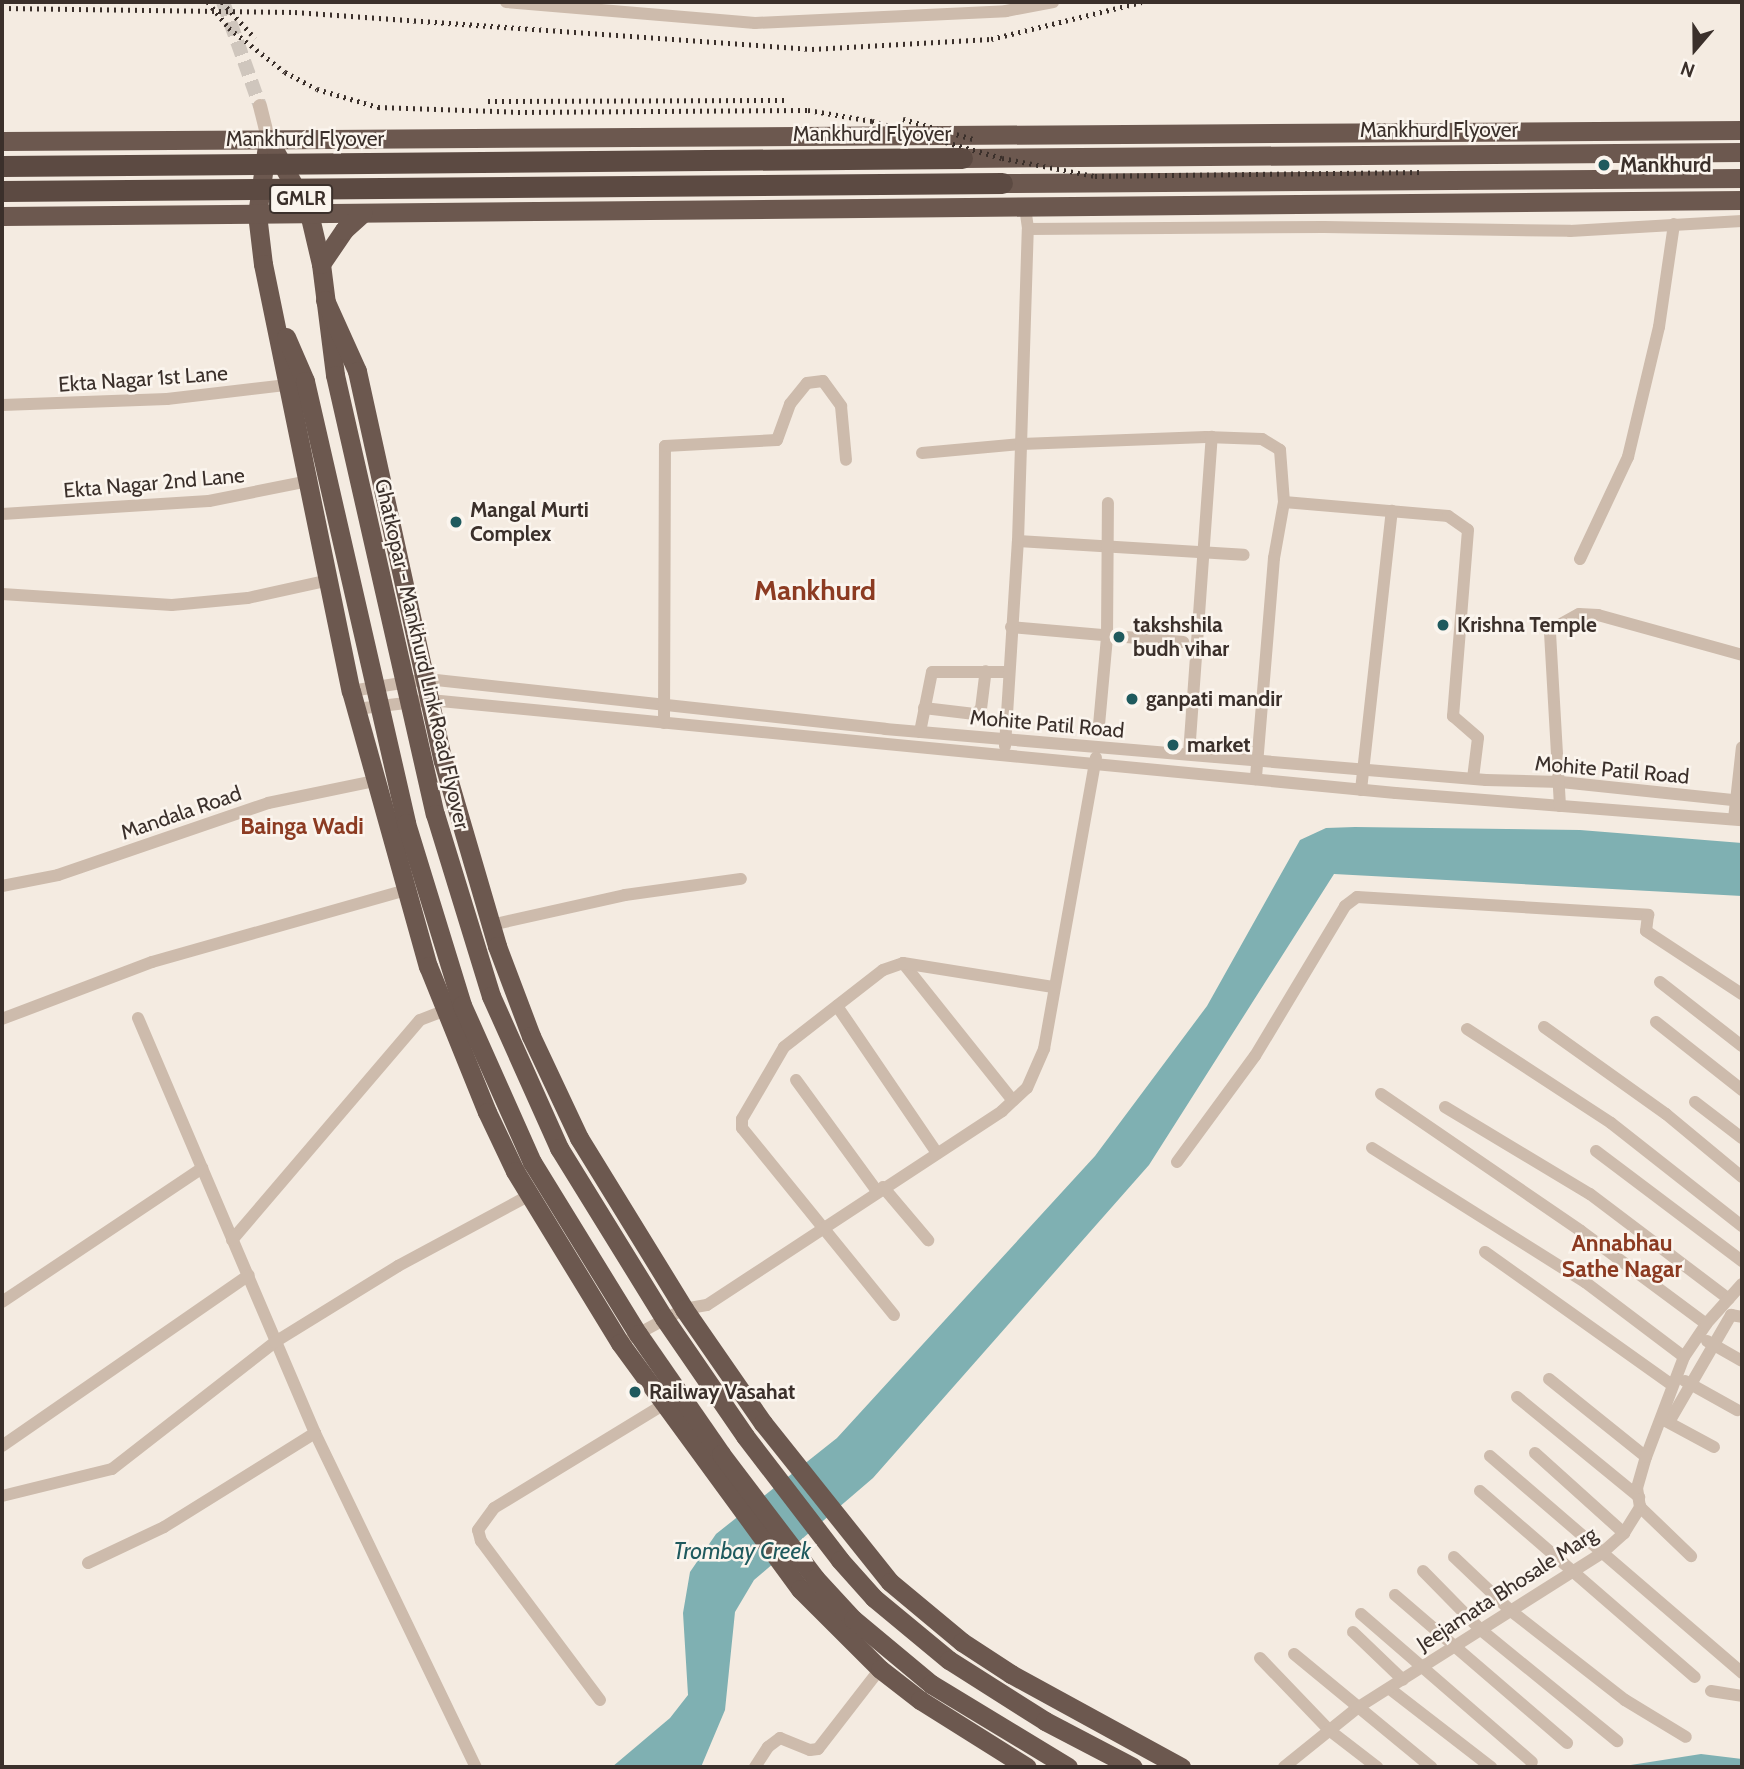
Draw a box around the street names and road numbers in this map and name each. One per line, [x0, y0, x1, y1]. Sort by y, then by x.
street label: Mankhurd Flyover [1360, 117, 1518, 143]
street label: Mankhurd Flyover [793, 121, 951, 147]
street label: Mankhurd Flyover [226, 126, 384, 152]
road number: GMLR [268, 183, 334, 214]
street label: Ekta Nagar 1st Lane [57, 361, 229, 397]
street label: Ekta Nagar 2nd Lane [62, 463, 246, 503]
street label: Ghatkopar - Mankhurd Link Road Flyover [369, 476, 475, 832]
street label: Mohite Patil Road [969, 705, 1125, 743]
street label: Mohite Patil Road [1534, 751, 1690, 789]
street label: Mandala Road [117, 781, 245, 845]
street label: Jeejamata Bhosale Marg [1412, 1521, 1602, 1657]

